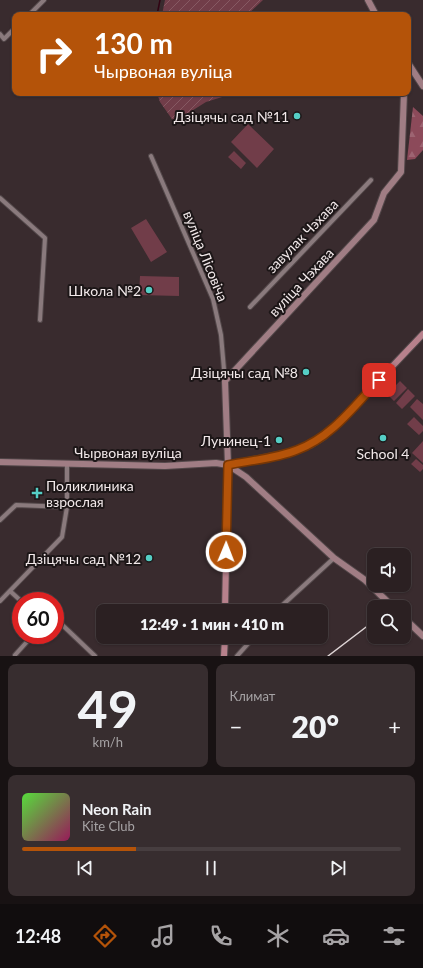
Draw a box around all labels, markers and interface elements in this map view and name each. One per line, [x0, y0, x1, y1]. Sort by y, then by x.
text: 130 m [94, 26, 173, 60]
icon: right [28, 28, 80, 80]
text: Чырвоная вуліца [94, 60, 232, 82]
place label: Дзіцячы сад №11 [174, 108, 289, 125]
marker: Дзіцячы сад №11 [292, 111, 302, 121]
street label: завулак Чэхава [263, 196, 341, 276]
street label: вуліца Лісовіча [180, 208, 232, 304]
street label: вуліца Чэхава [265, 244, 337, 320]
place label: Школа №2 [68, 282, 141, 299]
marker: Школа №2 [144, 285, 154, 295]
pin [362, 363, 396, 397]
place label: Дзіцячы сад №8 [191, 364, 298, 381]
marker: Дзіцячы сад №8 [301, 367, 311, 377]
icon: arrive [368, 369, 390, 391]
place label: Лунинец-1 [200, 432, 271, 449]
marker: School 4 [378, 433, 388, 443]
marker: Лунинец-1 [274, 435, 284, 445]
street label: Чырвоная вуліца [74, 444, 182, 461]
place label: School 4 [357, 445, 409, 462]
place label: Поликлиника взрослая [46, 477, 134, 510]
marker: Поликлиника взрослая [31, 487, 43, 499]
position arrow [205, 531, 247, 573]
map controls [367, 548, 411, 644]
button: sound [367, 548, 411, 592]
place label: Дзіцячы сад №12 [26, 550, 141, 567]
marker: Дзіцячы сад №12 [144, 553, 154, 563]
speed limit sign: 60 [12, 592, 64, 644]
button: search [367, 600, 411, 644]
text: 12:49 · 1 мин · 410 m [140, 615, 284, 633]
text: 49 [78, 677, 138, 739]
text: Климат [230, 688, 275, 704]
text: 20° [292, 708, 339, 744]
text: − [230, 713, 242, 740]
text: + [388, 713, 401, 740]
text: km/h [93, 734, 123, 750]
text: Neon Rain [82, 800, 151, 818]
text: Kite Club [82, 818, 135, 834]
icon: previous [74, 857, 96, 879]
icon: pause [200, 857, 222, 879]
icon: next [327, 857, 349, 879]
icon: directions [91, 922, 119, 950]
icon: music [149, 922, 177, 950]
icon: phone [207, 922, 235, 950]
icon: climate [264, 922, 292, 950]
icon: car [322, 922, 350, 950]
icon: filters [380, 922, 408, 950]
text: 12:48 [15, 925, 61, 947]

